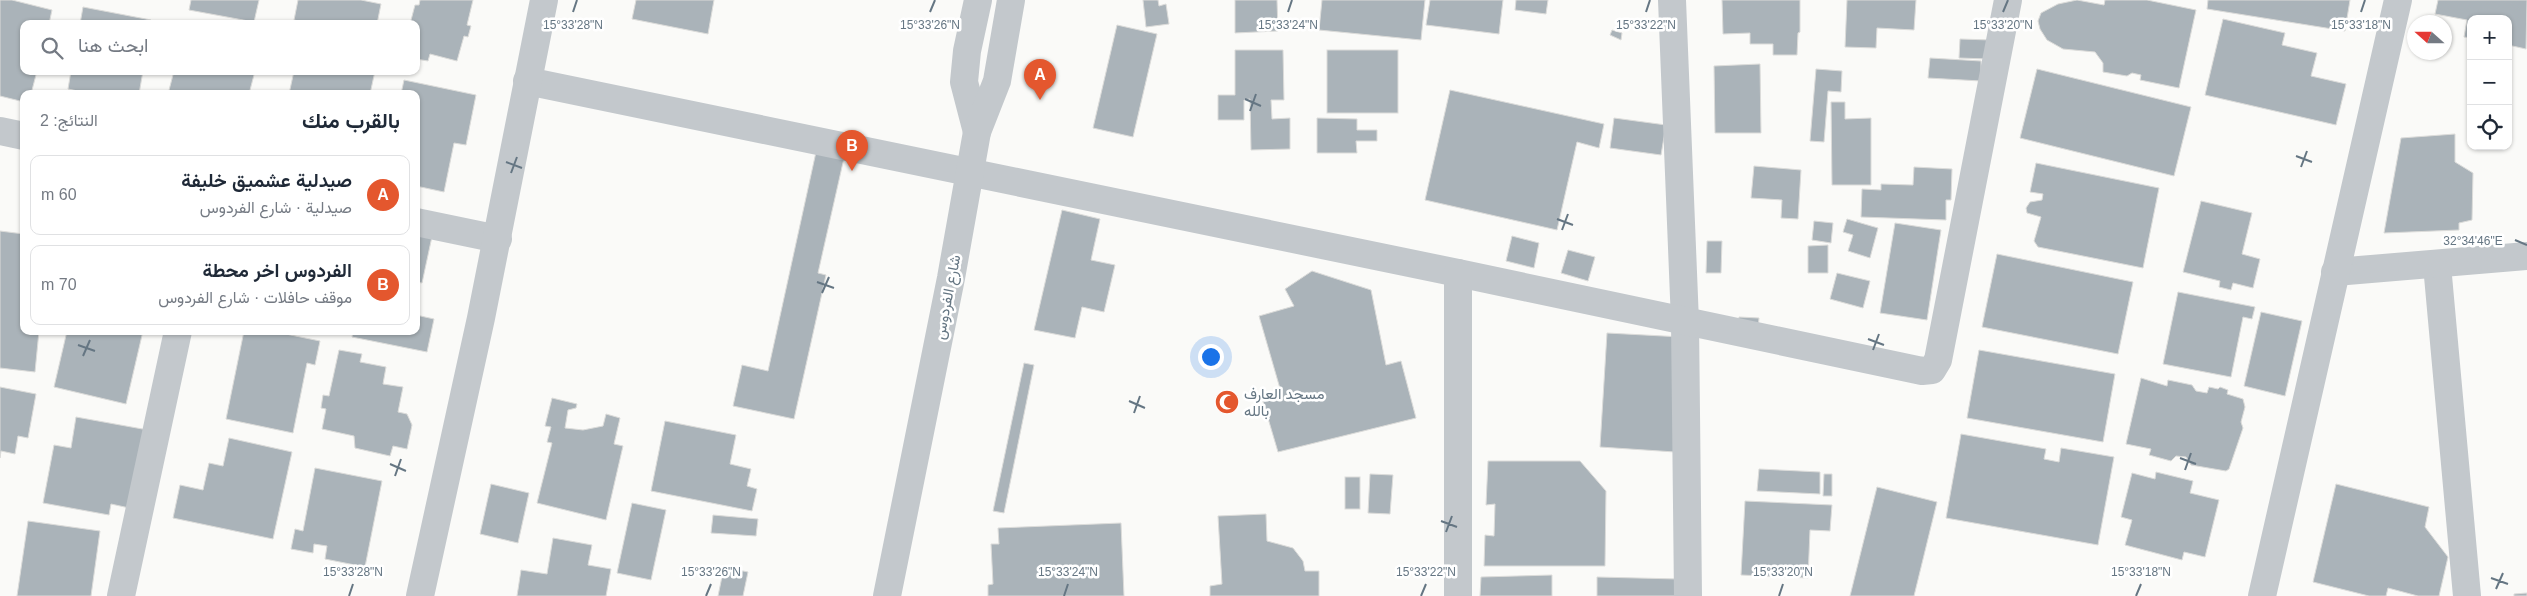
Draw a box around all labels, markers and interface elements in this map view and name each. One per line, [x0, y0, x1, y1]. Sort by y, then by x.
north arrow [2407, 15, 2452, 60]
map controls [2467, 15, 2512, 150]
button: + [2467, 15, 2512, 60]
text: 15°33'28"N [543, 18, 603, 32]
text: 15°33'26"N [900, 18, 960, 32]
text: 15°33'24"N [1258, 18, 1318, 32]
text: 15°33'22"N [1616, 18, 1676, 32]
text: 15°33'20"N [1973, 18, 2033, 32]
text: 15°33'18"N [2331, 18, 2391, 32]
search box [20, 20, 420, 75]
icon: search [38, 34, 66, 62]
text: ابحث هنا [78, 35, 148, 56]
pin: A [1024, 59, 1056, 100]
button: − [2467, 60, 2512, 105]
button: locate [2467, 105, 2512, 150]
text: بالقرب منك [302, 109, 400, 132]
text: النتائج: 2 [40, 112, 98, 129]
pin: B [836, 130, 868, 171]
text: صيدلية عشميق خليفة [181, 170, 352, 191]
text: 60 m [41, 186, 77, 203]
text: A [377, 186, 389, 203]
text: صيدلية · شارع الفردوس [200, 199, 352, 216]
text: 32°34'46"E [2443, 234, 2503, 248]
street label: شارع الفردوس [930, 253, 967, 341]
text: الفردوس اخر محطة [203, 260, 352, 281]
text: 70 m [41, 276, 77, 293]
text: B [377, 276, 389, 293]
text: موقف حافلات · شارع الفردوس [158, 289, 352, 306]
your location [1198, 344, 1224, 370]
place label: مسجد العارف بالله [1244, 385, 1324, 420]
mosque icon: مسجد العارف بالله [1214, 389, 1240, 415]
text: 15°33'28"N [323, 565, 383, 579]
text: 15°33'26"N [681, 565, 741, 579]
text: 15°33'24"N [1038, 565, 1098, 579]
text: 15°33'22"N [1396, 565, 1456, 579]
text: 15°33'20"N [1753, 565, 1813, 579]
text: 15°33'18"N [2111, 565, 2171, 579]

